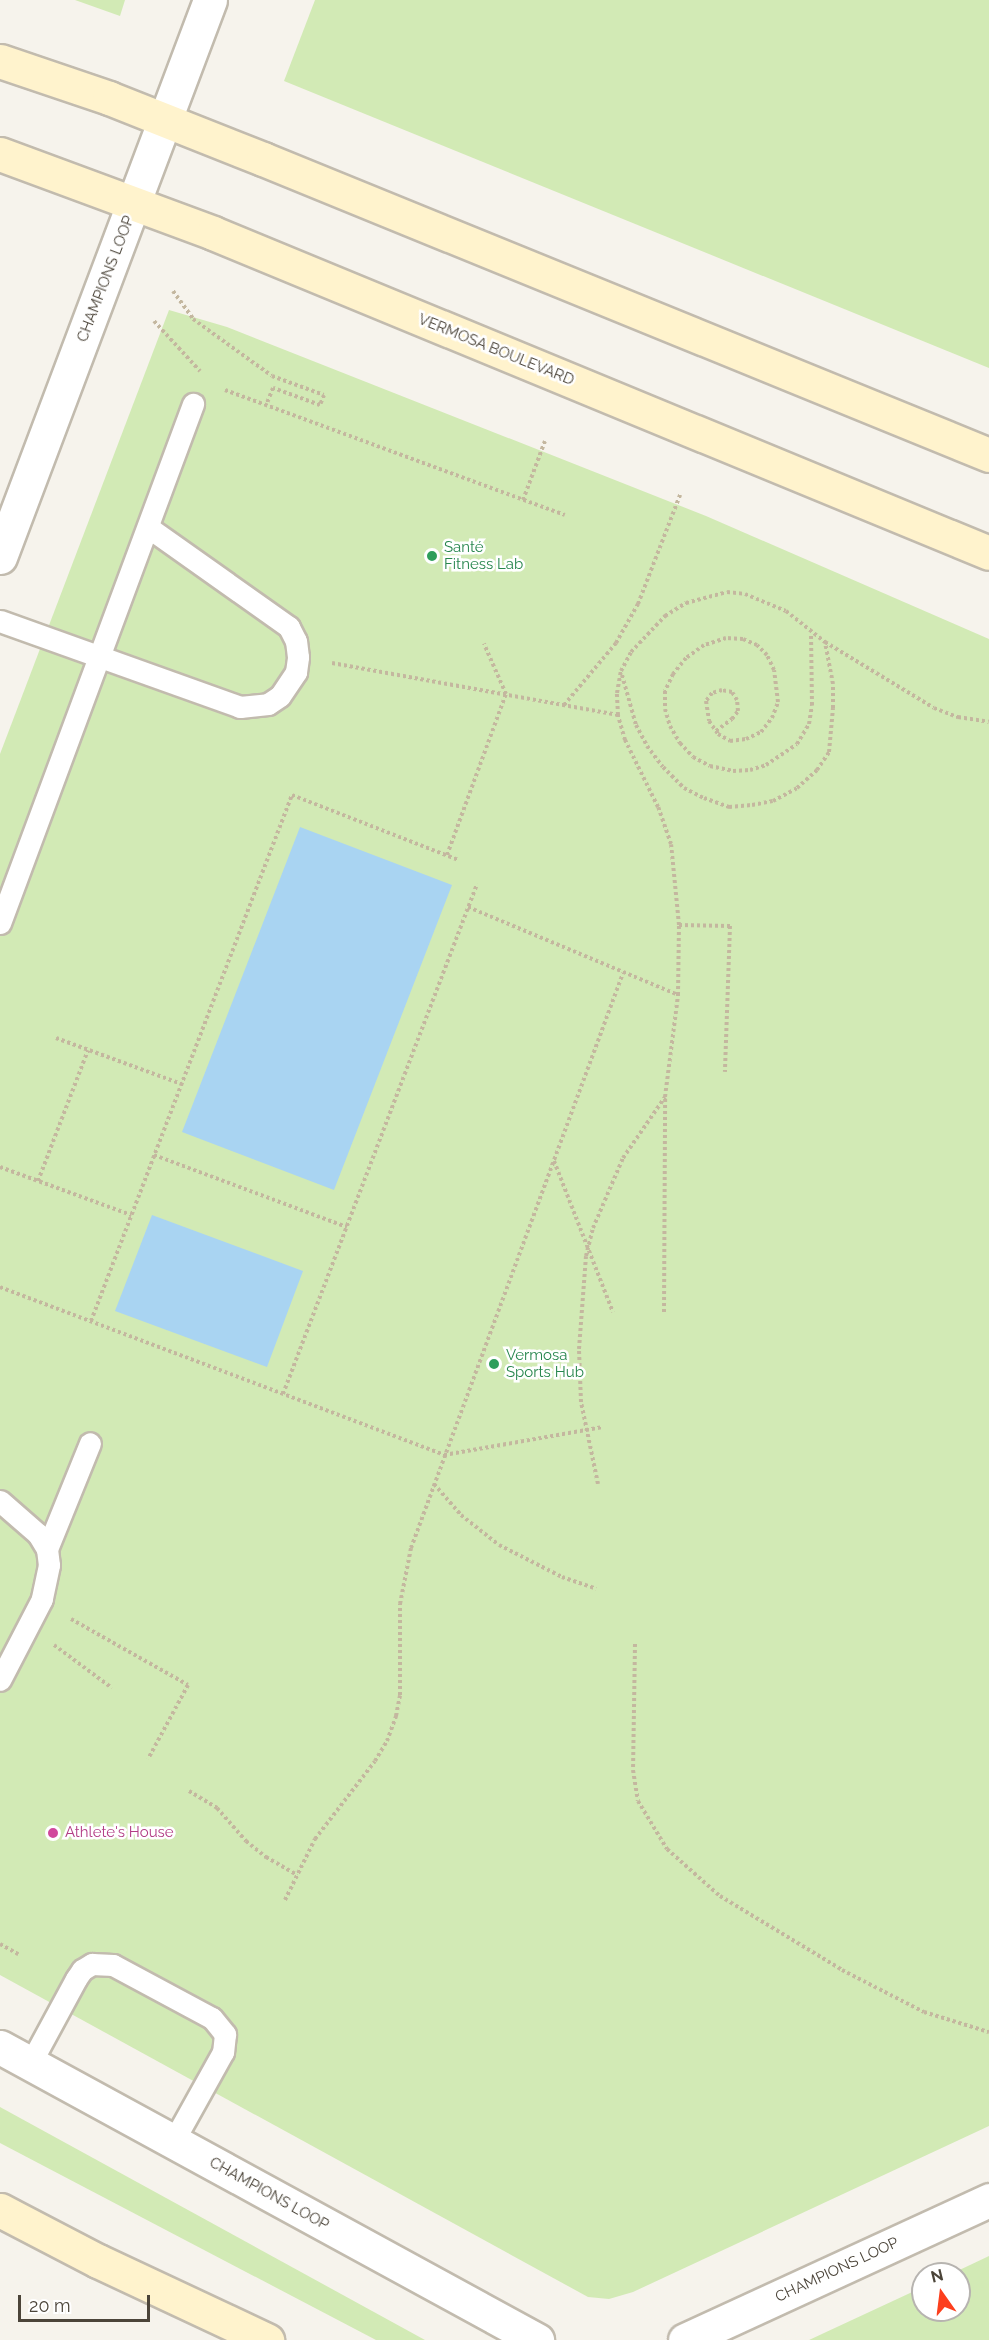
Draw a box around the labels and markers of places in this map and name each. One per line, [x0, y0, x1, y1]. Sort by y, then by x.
place label: Santé Fitness Lab [444, 538, 523, 573]
marker: Santé Fitness Lab [425, 549, 439, 563]
place label: Vermosa Sports Hub [506, 1346, 584, 1381]
marker: Vermosa Sports Hub [487, 1357, 501, 1371]
place label: Athlete's House [65, 1824, 174, 1842]
marker: Athlete's House [46, 1826, 60, 1840]

